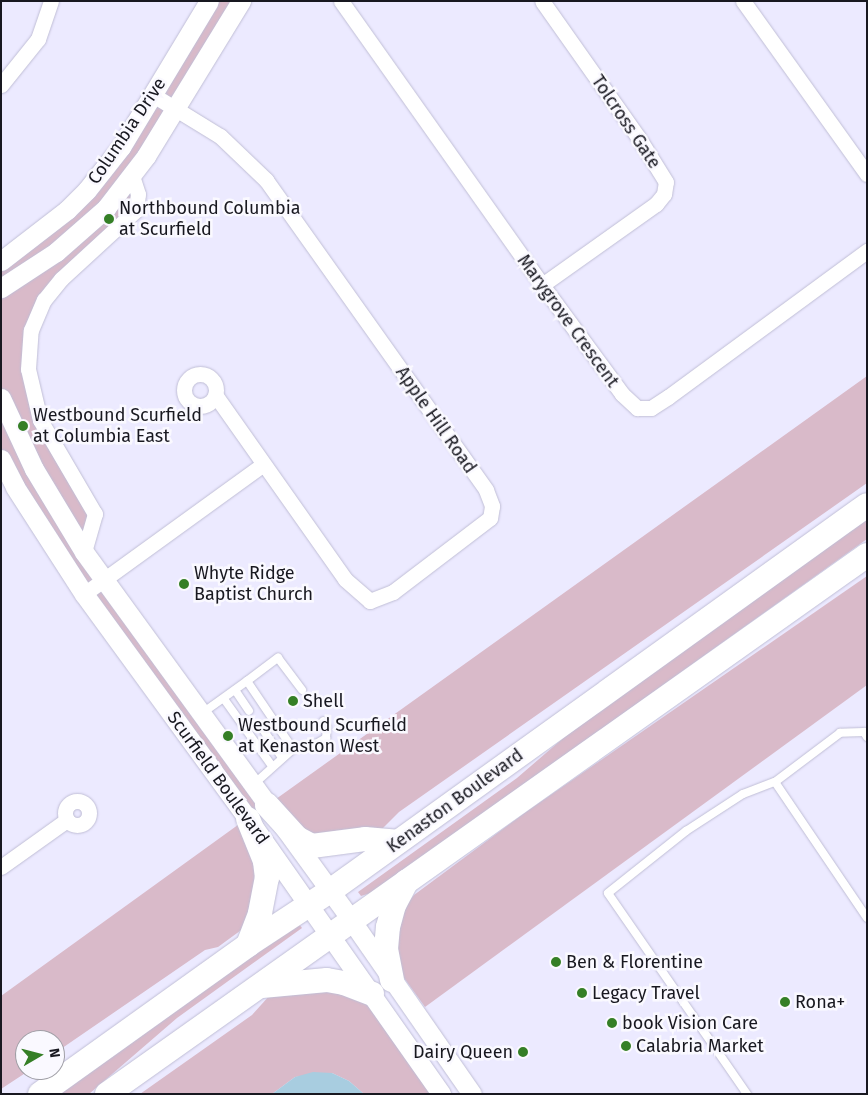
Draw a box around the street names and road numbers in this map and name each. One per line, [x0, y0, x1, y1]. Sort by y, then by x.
street label: Tolcross Gate [587, 71, 665, 173]
street label: Columbia Drive [83, 74, 171, 188]
street label: Marygrove Crescent [513, 250, 623, 392]
street label: Apple Hill Road [391, 362, 481, 478]
street label: Scurfield Boulevard [163, 707, 273, 849]
street label: Kenaston Boulevard [383, 744, 527, 858]

